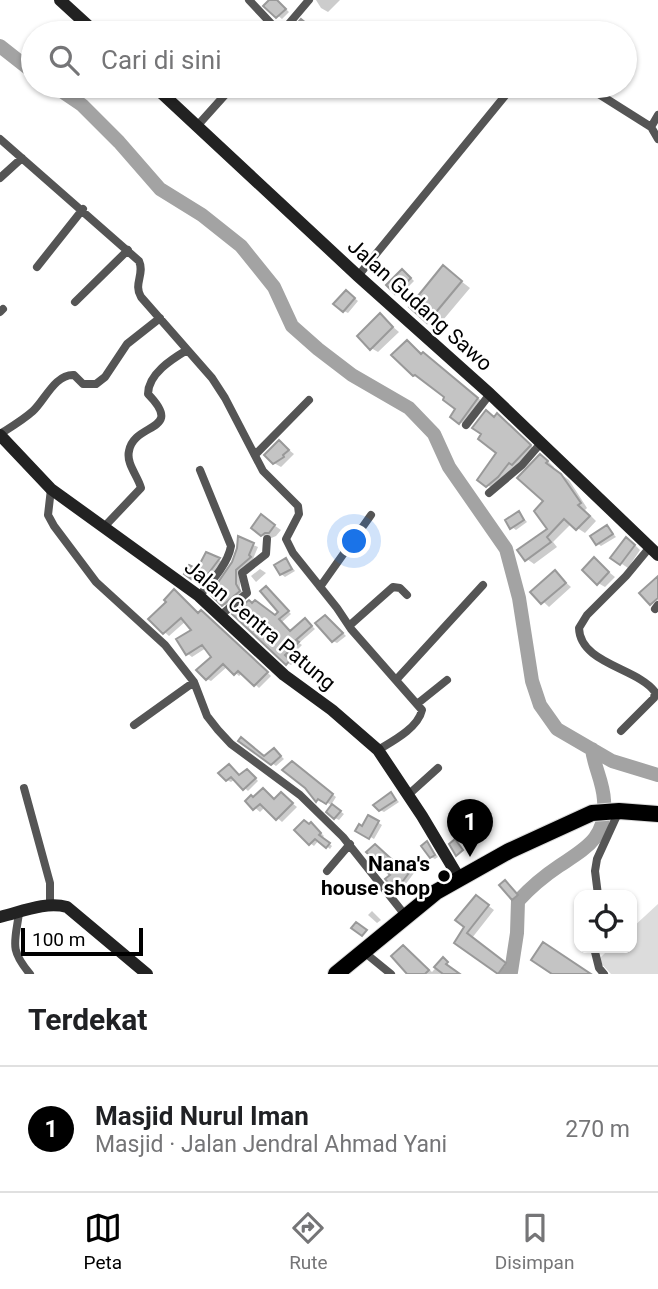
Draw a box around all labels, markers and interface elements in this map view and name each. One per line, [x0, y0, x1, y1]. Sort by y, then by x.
search box [21, 21, 637, 98]
icon: search [45, 41, 83, 79]
text: Cari di sini [101, 45, 222, 75]
street label: Jalan Gudang Sawo [343, 234, 497, 376]
your location [337, 524, 371, 558]
street label: Jalan Centra Patung [180, 555, 340, 695]
pin: 1 [447, 799, 493, 857]
place label: Nana's house shop [321, 852, 430, 900]
marker: Nana's house shop [436, 868, 452, 884]
map controls [574, 890, 637, 953]
button: locate [574, 890, 637, 953]
scale bar [21, 925, 144, 957]
text: 100 m [32, 928, 85, 951]
text: Terdekat [28, 1002, 147, 1037]
text: Masjid Nurul Iman [95, 1101, 309, 1131]
text: 1 [44, 1116, 58, 1143]
text: 270 m [565, 1116, 630, 1143]
text: Masjid · Jalan Jendral Ahmad Yani [95, 1131, 447, 1158]
tab: Peta [84, 1209, 122, 1274]
tab: Rute [289, 1209, 328, 1274]
tab: Disimpan [495, 1209, 574, 1274]

